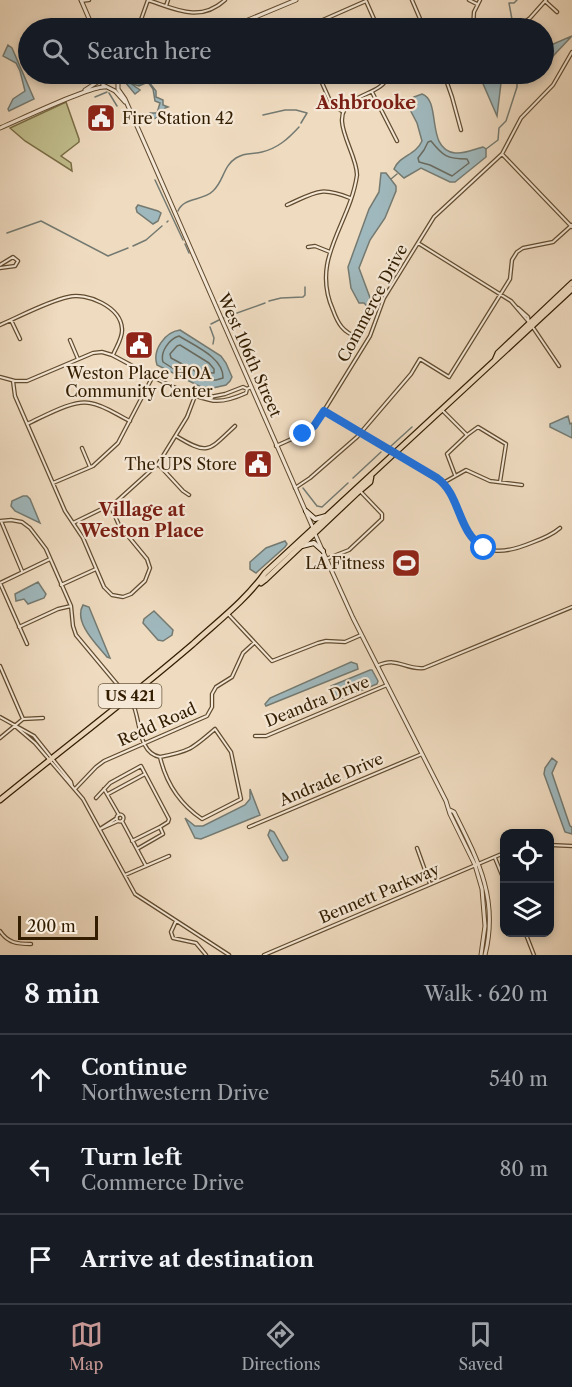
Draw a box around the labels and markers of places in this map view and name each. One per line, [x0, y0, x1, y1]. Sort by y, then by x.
public building icon: Fire Station 42 [85, 102, 117, 134]
place label: Fire Station 42 [122, 108, 234, 128]
public building icon: Weston Place HOA Community Center [123, 329, 155, 361]
place label: Weston Place HOA Community Center [65, 363, 213, 401]
public building icon: The UPS Store [242, 448, 274, 480]
place label: The UPS Store [124, 454, 237, 474]
sports icon: LA Fitness [390, 547, 422, 579]
place label: LA Fitness [305, 553, 385, 573]

